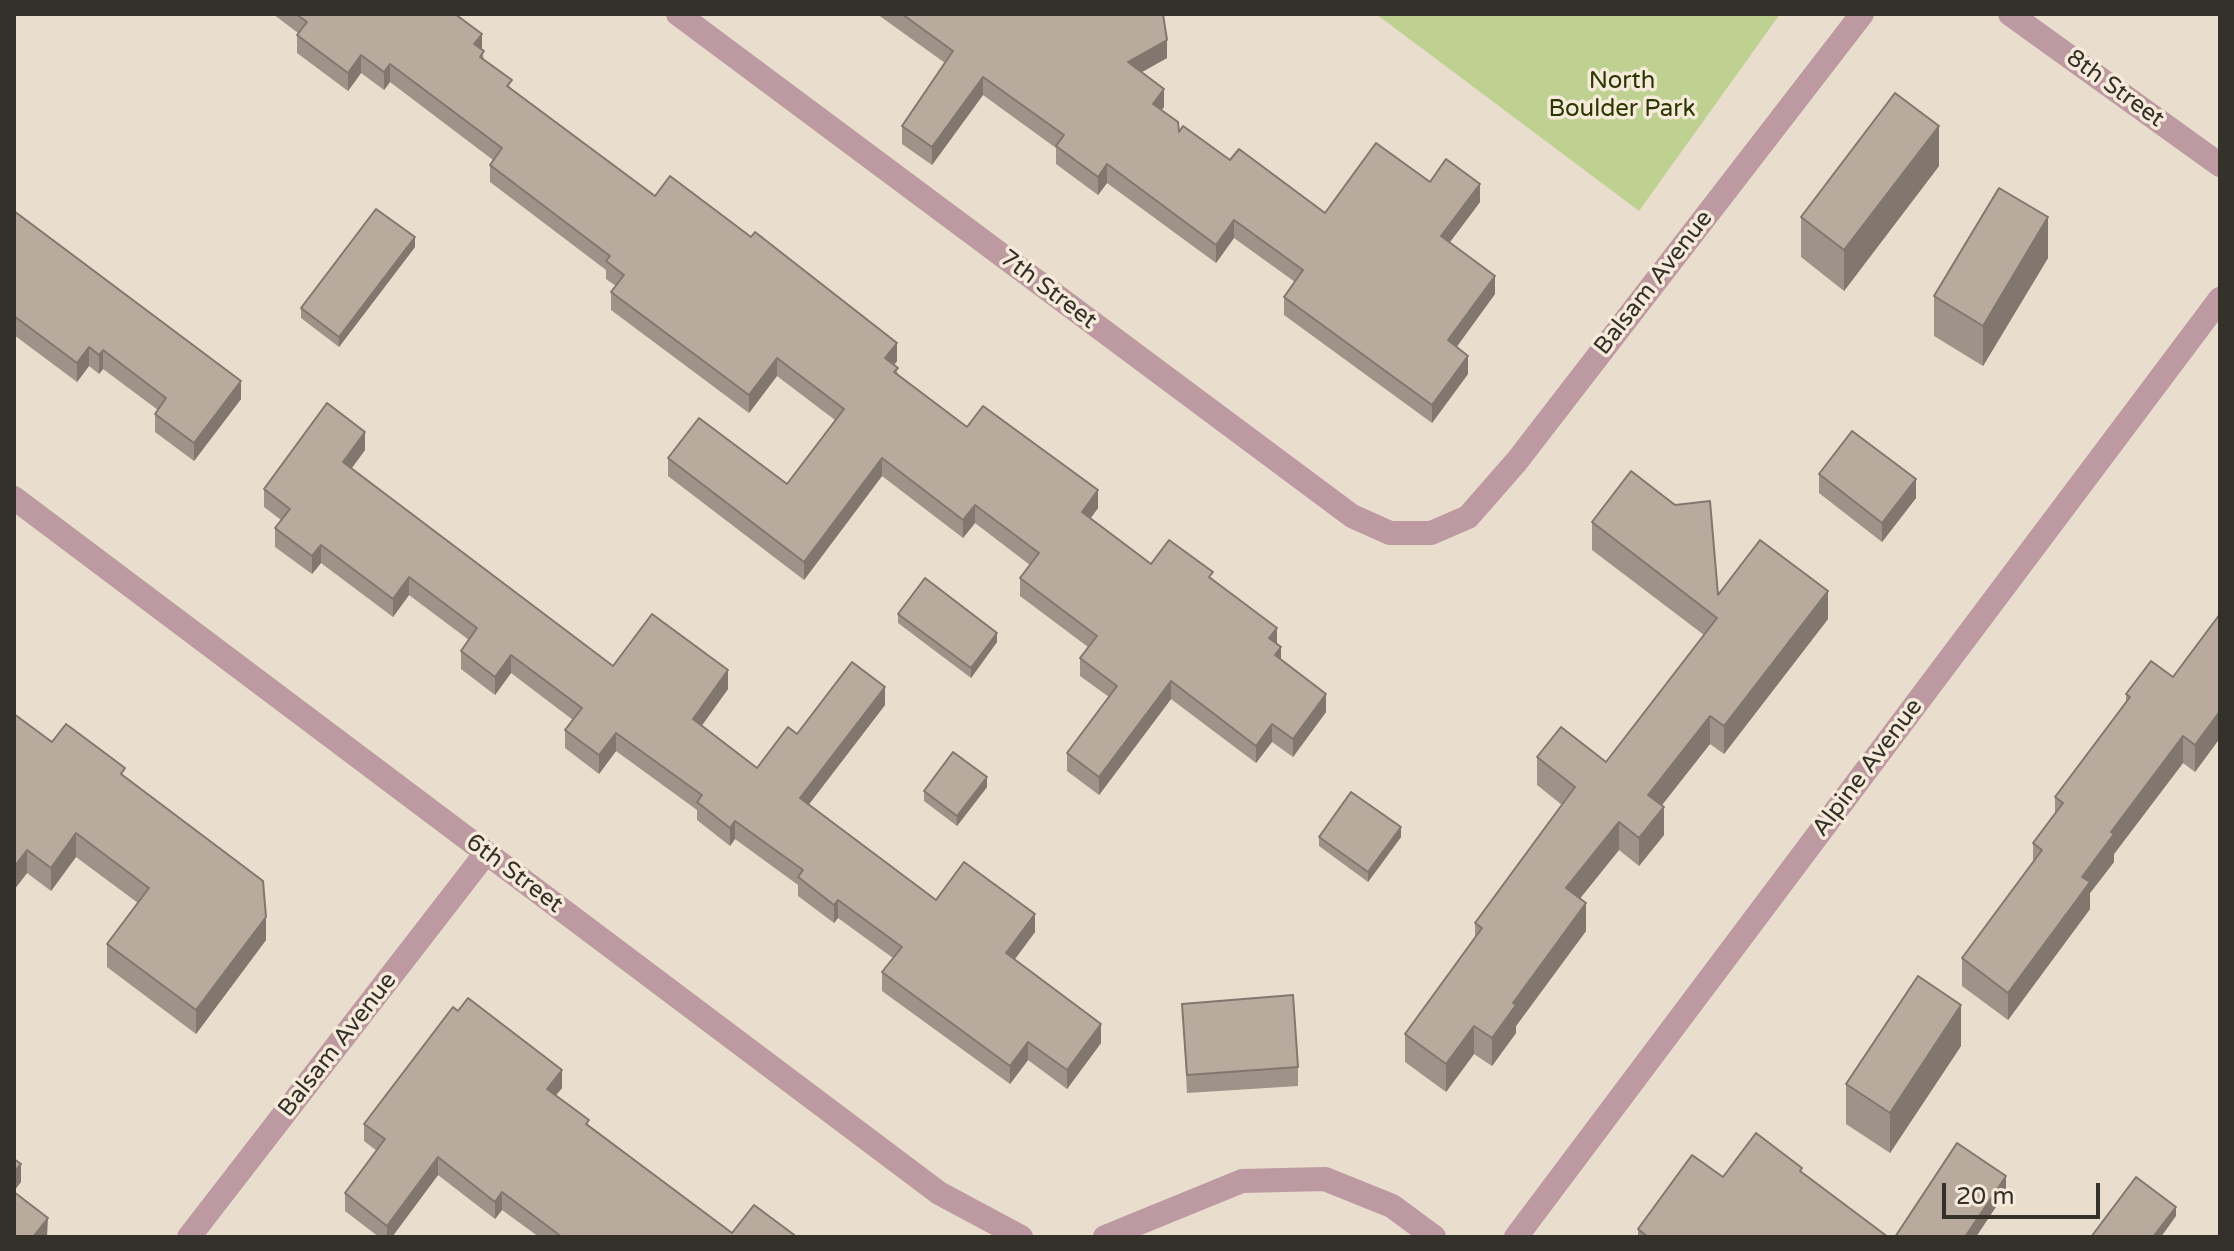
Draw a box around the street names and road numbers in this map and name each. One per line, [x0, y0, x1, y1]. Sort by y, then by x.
street label: 8th Street [2061, 44, 2169, 134]
street label: Balsam Avenue [1589, 205, 1719, 361]
street label: 7th Street [994, 244, 1102, 336]
street label: Alpine Avenue [1807, 693, 1929, 843]
street label: 6th Street [460, 828, 568, 920]
street label: Balsam Avenue [273, 967, 403, 1123]

